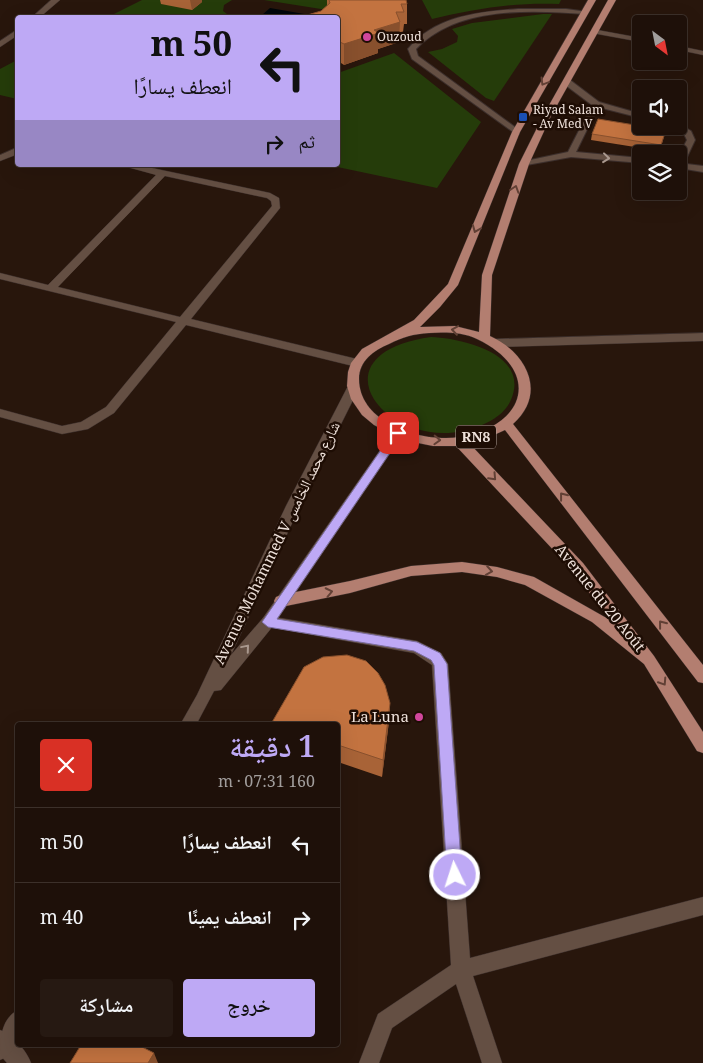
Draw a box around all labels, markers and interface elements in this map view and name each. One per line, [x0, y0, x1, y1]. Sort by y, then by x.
north arrow [632, 15, 688, 70]
map controls [632, 15, 687, 200]
text: 50 m [151, 19, 232, 78]
place label: Ouzoud [377, 28, 422, 49]
marker: Ouzoud [361, 31, 373, 43]
icon: left [250, 35, 315, 100]
text: انعطف يسارًا [134, 70, 232, 108]
one-way arrow [541, 76, 551, 85]
button: sound [632, 80, 687, 135]
place label: Riyad Salam - Av Med V [533, 101, 603, 136]
marker: Riyad Salam - Av Med V [517, 111, 529, 123]
text: ثم [298, 128, 315, 160]
icon: right [260, 130, 288, 158]
button: layers [632, 145, 687, 200]
one-way arrow [602, 152, 610, 163]
one-way arrow [510, 185, 520, 193]
one-way arrow [472, 224, 483, 233]
one-way arrow [451, 325, 459, 336]
pin [377, 412, 419, 454]
street label: Avenue Mohammed V شارع محمد الخامس [208, 418, 349, 670]
icon: arrive [384, 419, 412, 447]
road number: RN8 [456, 426, 496, 448]
one-way arrow [433, 435, 441, 446]
one-way arrow [487, 471, 496, 480]
one-way arrow [560, 492, 569, 502]
street label: Avenue du 20 Août [547, 539, 650, 659]
one-way arrow [485, 565, 493, 576]
one-way arrow [325, 587, 334, 598]
one-way arrow [660, 621, 668, 630]
one-way arrow [240, 645, 249, 654]
one-way arrow [657, 676, 666, 686]
place label: La Luna [351, 706, 409, 732]
marker: La Luna [413, 711, 425, 723]
text: 1 دقيقة [229, 725, 315, 776]
button: close [40, 739, 92, 791]
text: 160 m · 07:31 [218, 770, 315, 797]
text: 50 m [40, 829, 83, 861]
text: انعطف يسارًا [182, 829, 272, 861]
icon: left [287, 831, 315, 859]
position arrow [428, 848, 480, 900]
text: 40 m [40, 904, 83, 936]
text: انعطف يمينًا [187, 904, 272, 936]
icon: right [287, 906, 315, 934]
button: مشاركة [40, 979, 173, 1037]
button: خروج [183, 979, 315, 1037]

